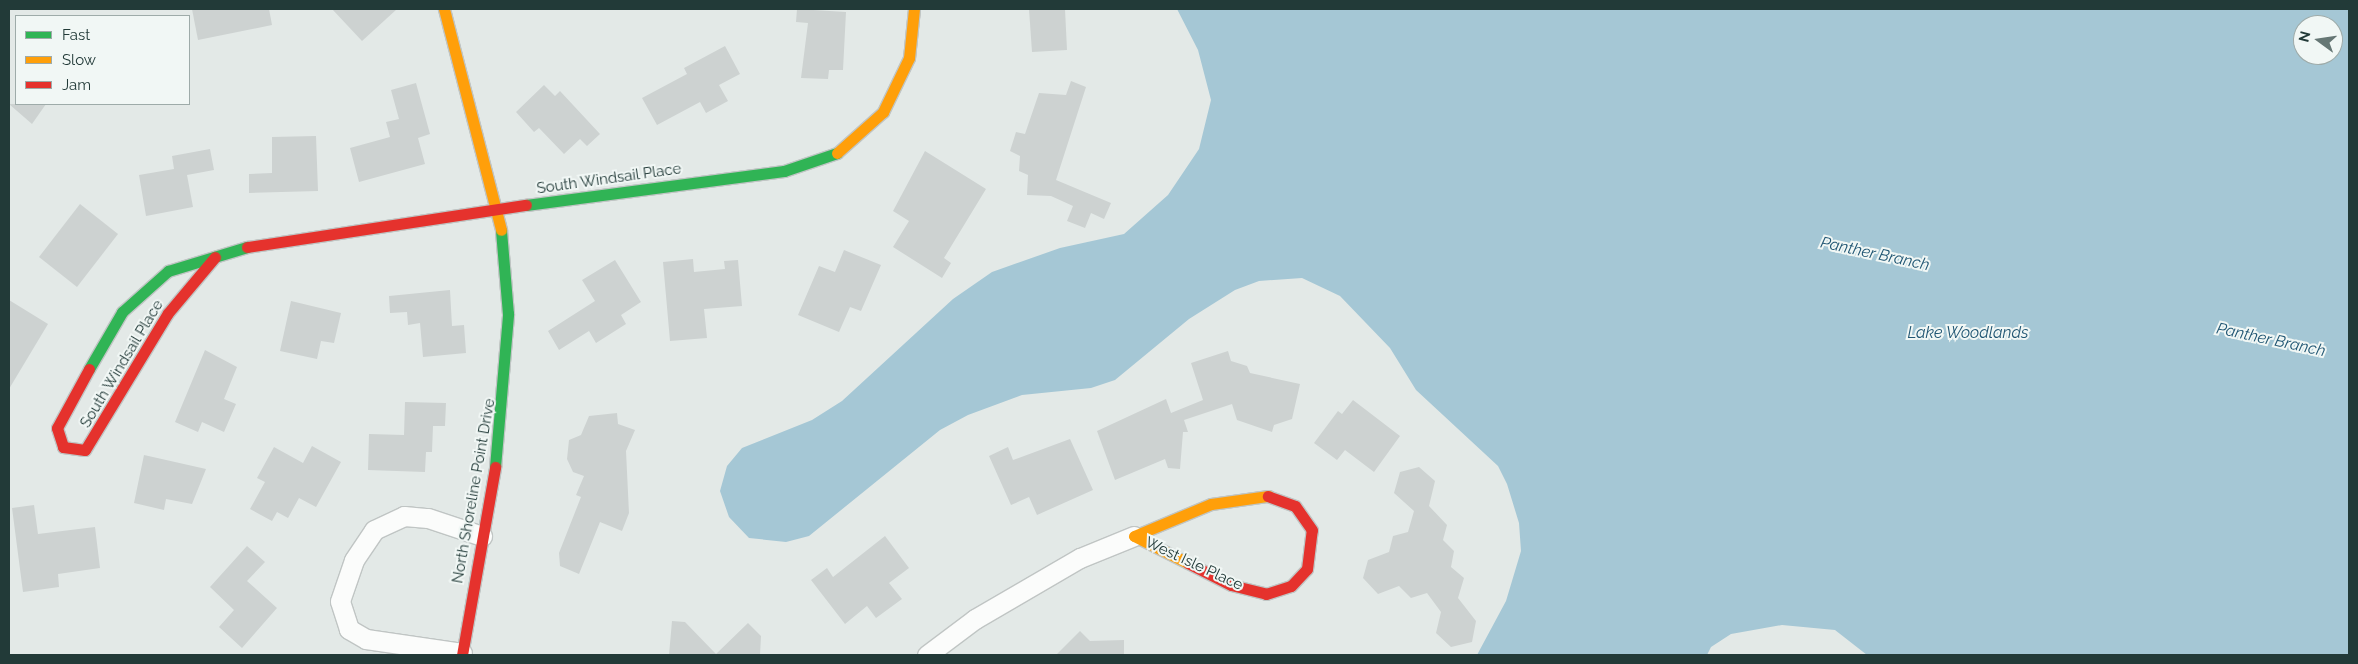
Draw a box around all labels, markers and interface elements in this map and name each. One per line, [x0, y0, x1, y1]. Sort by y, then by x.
legend [15, 15, 190, 105]
north arrow [2293, 15, 2343, 65]
text: Fast [62, 26, 90, 44]
text: N [2295, 29, 2313, 44]
text: Slow [62, 51, 96, 69]
text: Jam [62, 76, 91, 94]
street label: South Windsail Place [535, 160, 683, 198]
water label: Panther Branch [1819, 233, 1931, 275]
street label: South Windsail Place [77, 296, 167, 432]
water label: Panther Branch [2215, 319, 2327, 361]
water label: Lake Woodlands [1907, 323, 2029, 343]
street label: North Shoreline Point Drive [449, 397, 499, 585]
street label: West Isle Place [1142, 533, 1246, 595]

